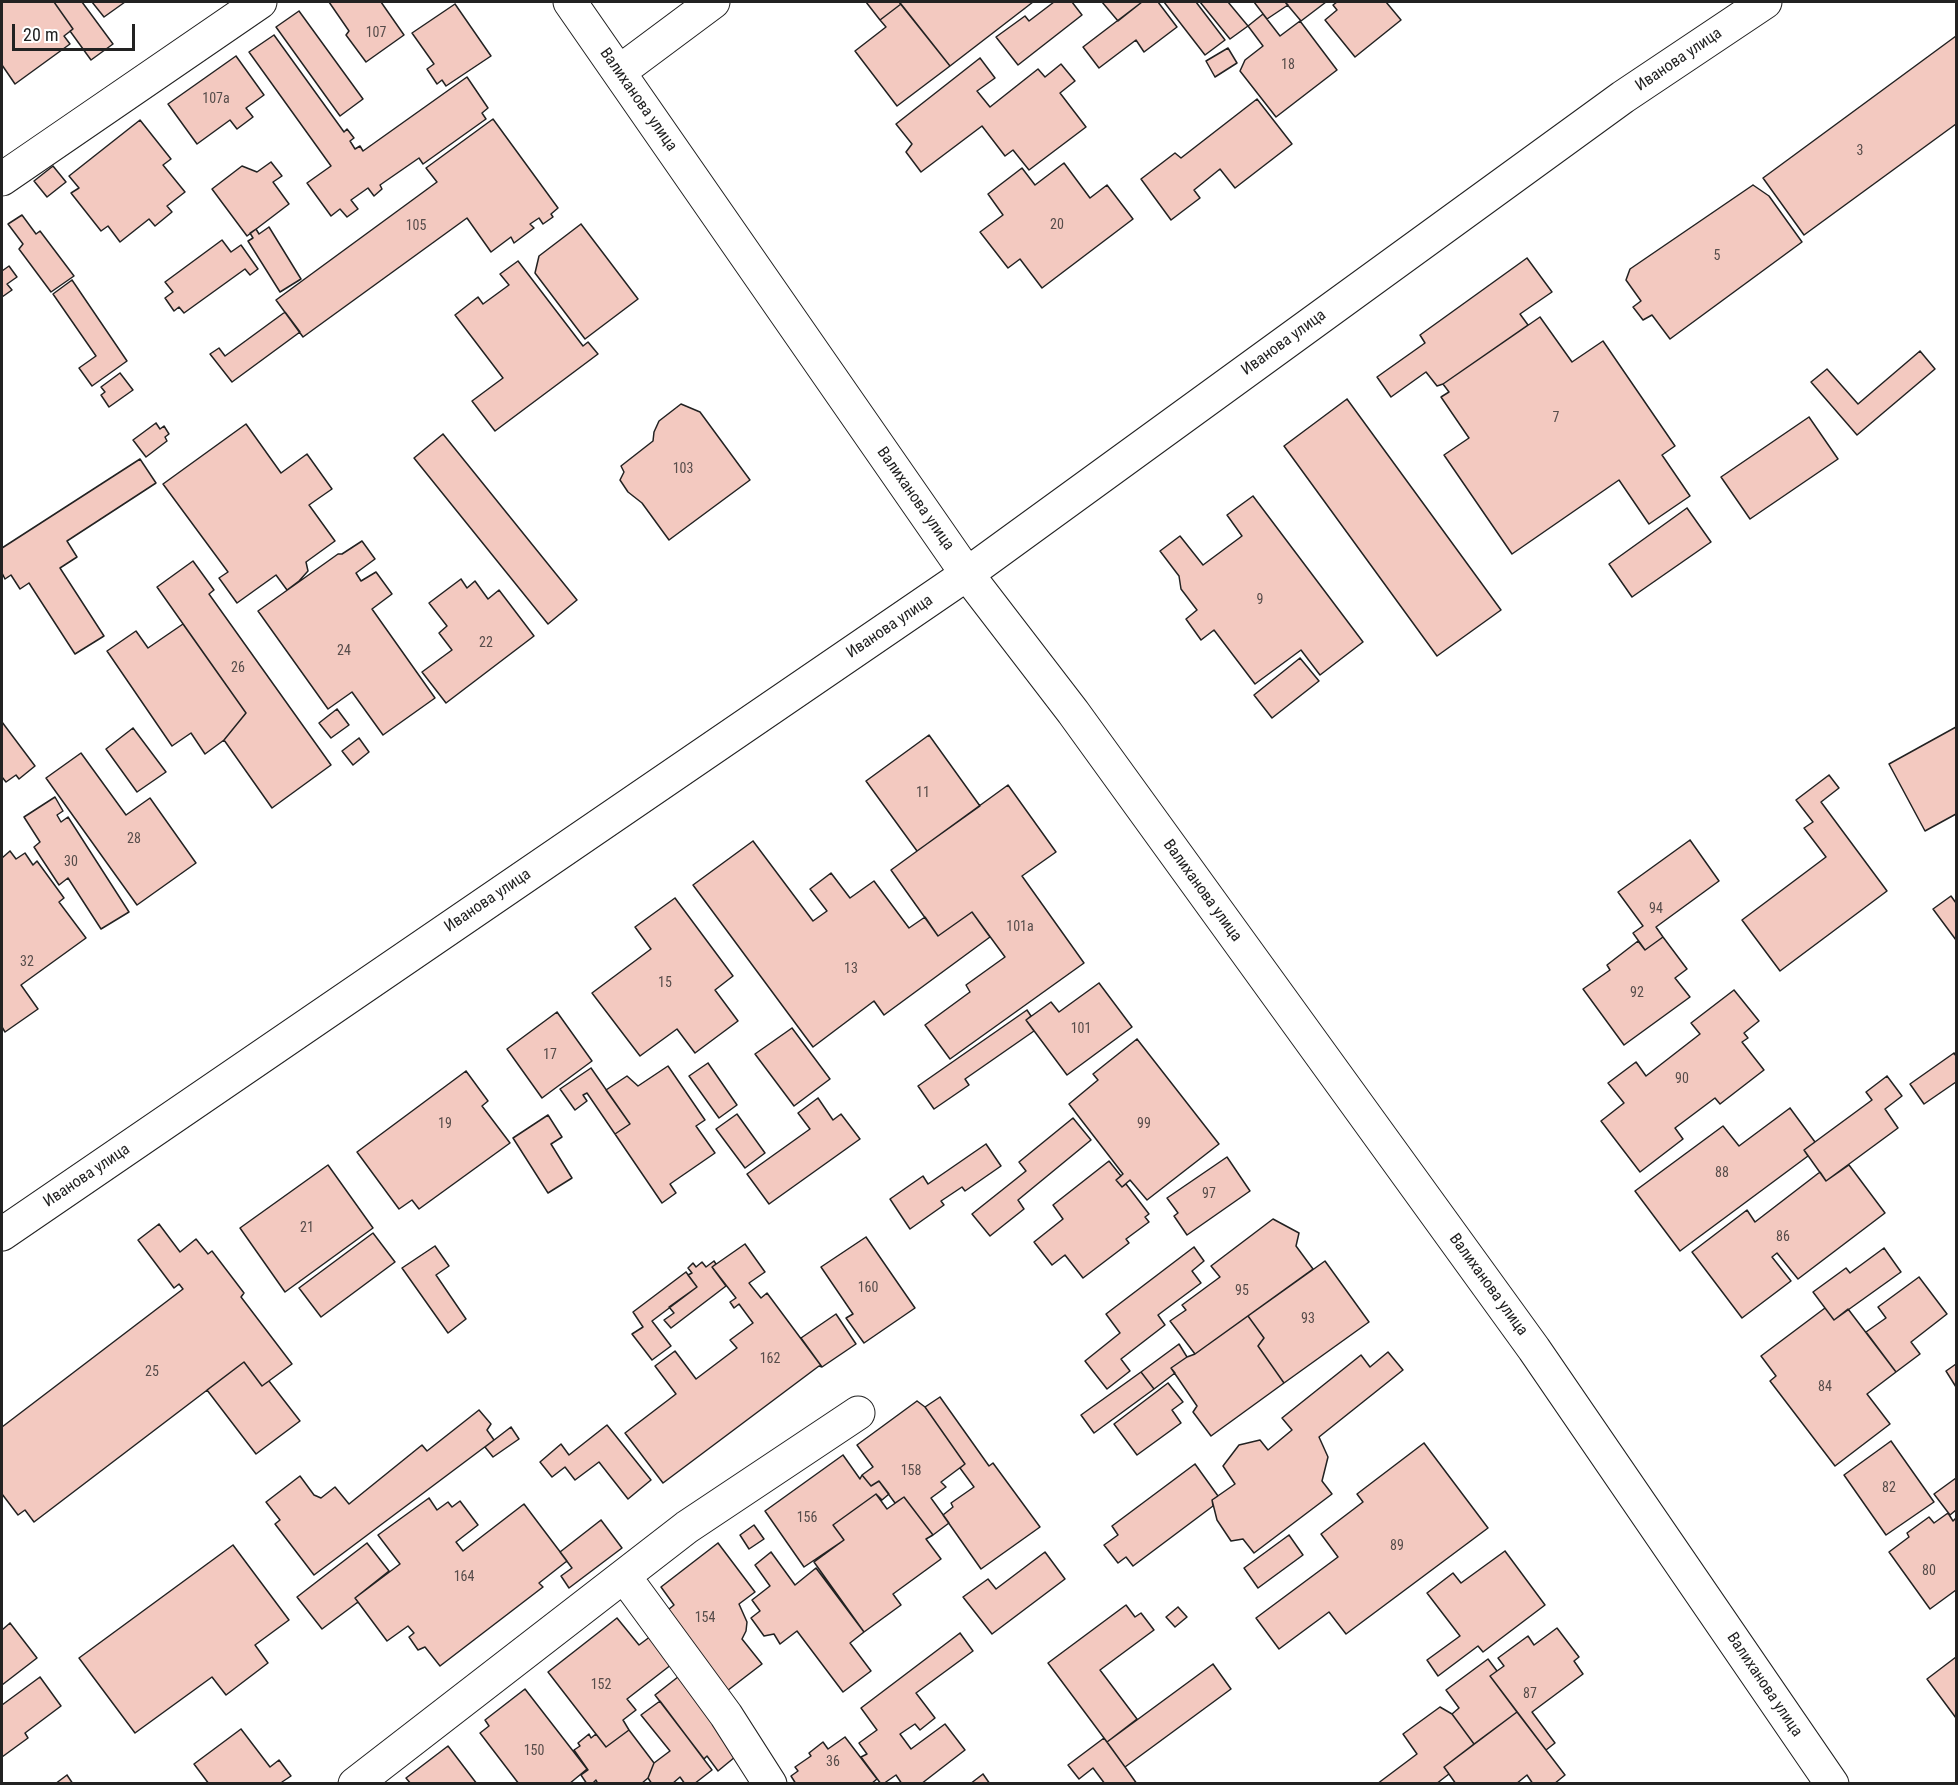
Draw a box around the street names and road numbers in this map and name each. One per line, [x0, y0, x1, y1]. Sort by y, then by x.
street label: Иванова улица [1632, 24, 1726, 96]
street label: Валиханова улица [595, 45, 681, 155]
street label: Иванова улица [1238, 306, 1330, 380]
street label: Валиханова улица [872, 444, 958, 554]
street label: Иванова улица [843, 591, 937, 663]
street label: Валиханова улица [1158, 836, 1246, 946]
street label: Иванова улица [441, 865, 535, 937]
street label: Иванова улица [40, 1140, 134, 1212]
street label: Валиханова улица [1444, 1230, 1532, 1340]
street label: Валиханова улица [1722, 1629, 1806, 1741]

